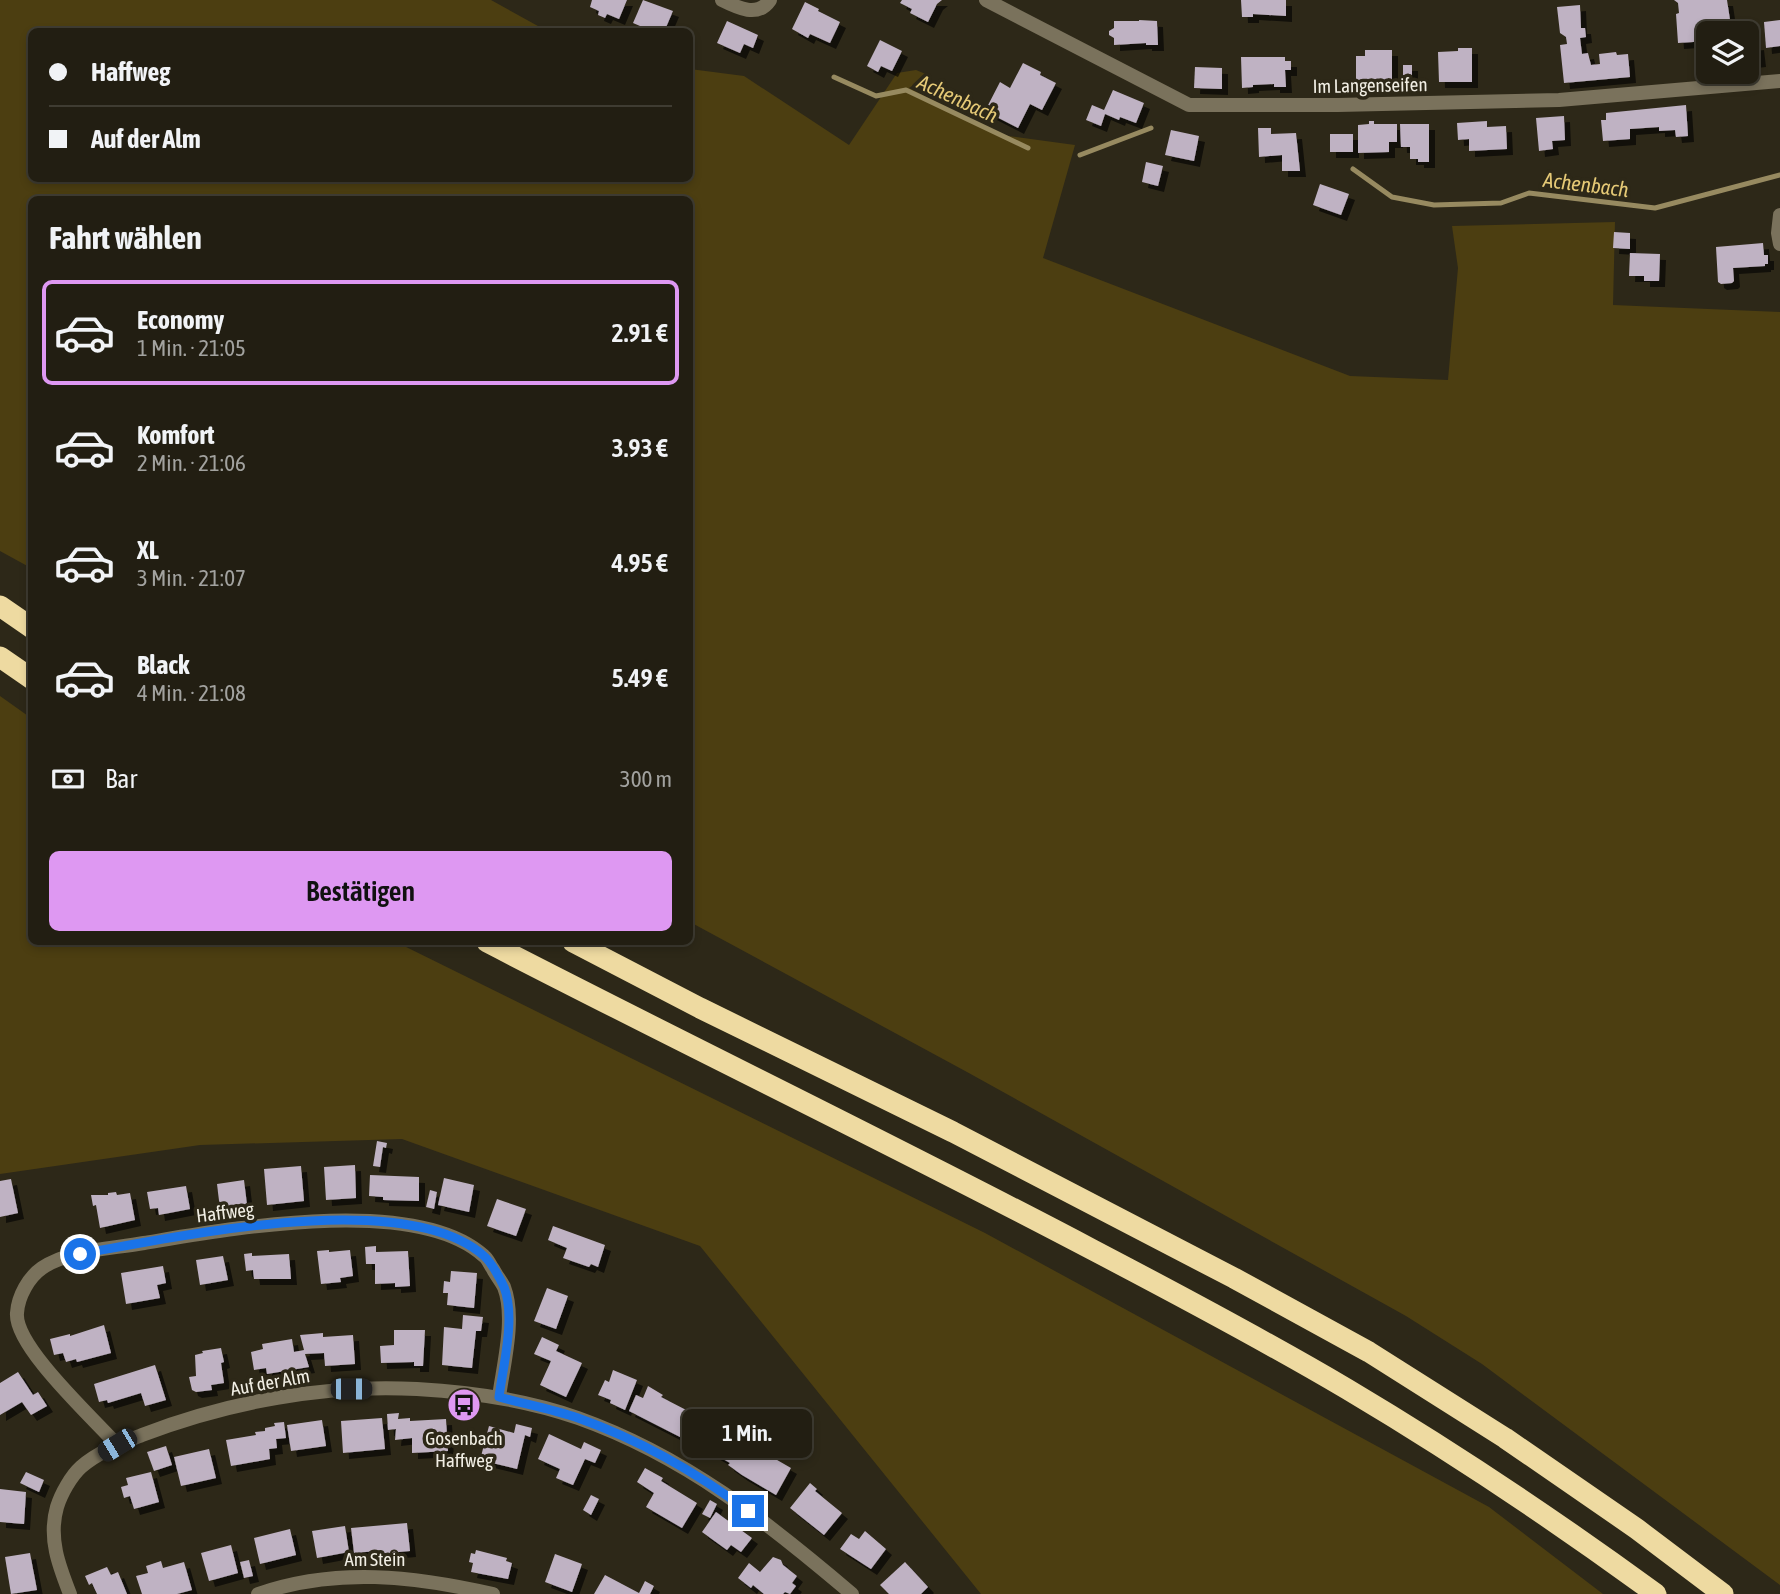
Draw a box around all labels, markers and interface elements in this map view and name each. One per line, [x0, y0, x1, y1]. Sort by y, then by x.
map controls [1696, 21, 1759, 84]
button: layers [1696, 21, 1759, 84]
text: Haffweg [91, 57, 171, 87]
water label: Achenbach [913, 69, 1002, 127]
street label: Im Langenseifen [1312, 73, 1428, 97]
text: Auf der Alm [91, 124, 201, 154]
water label: Achenbach [1541, 167, 1630, 201]
text: Fahrt wählen [49, 219, 202, 256]
icon: car [53, 301, 116, 364]
text: Economy [137, 305, 224, 335]
text: 2.91 € [611, 318, 668, 348]
text: 1 Min. · 21:05 [137, 335, 246, 361]
icon: car [53, 416, 116, 479]
text: Komfort [137, 420, 214, 450]
text: 3.93 € [611, 433, 668, 463]
text: 2 Min. · 21:06 [137, 450, 246, 476]
icon: car [53, 531, 116, 594]
text: XL [137, 535, 159, 565]
text: 4.95 € [611, 548, 668, 578]
text: 3 Min. · 21:07 [137, 565, 246, 591]
icon: car [53, 646, 116, 709]
text: Black [137, 650, 189, 680]
text: 5.49 € [611, 663, 668, 693]
text: 4 Min. · 21:08 [137, 680, 246, 706]
icon: cash [49, 760, 87, 798]
text: Bar [105, 764, 137, 794]
text: 300 m [620, 766, 672, 792]
button: Bestätigen [49, 851, 672, 931]
street label: Haffweg [195, 1197, 256, 1226]
route start [64, 1238, 96, 1270]
street label: Auf der Alm [229, 1364, 311, 1400]
car [331, 1379, 373, 1400]
bus stop icon: Gosenbach Haffweg [445, 1386, 483, 1424]
callout: 1 Min. [683, 1410, 813, 1458]
text: 1 Min. [722, 1420, 772, 1446]
car [94, 1425, 141, 1465]
place label: Gosenbach Haffweg [425, 1427, 503, 1471]
route end [732, 1495, 764, 1527]
street label: Am Stein [344, 1548, 406, 1570]

